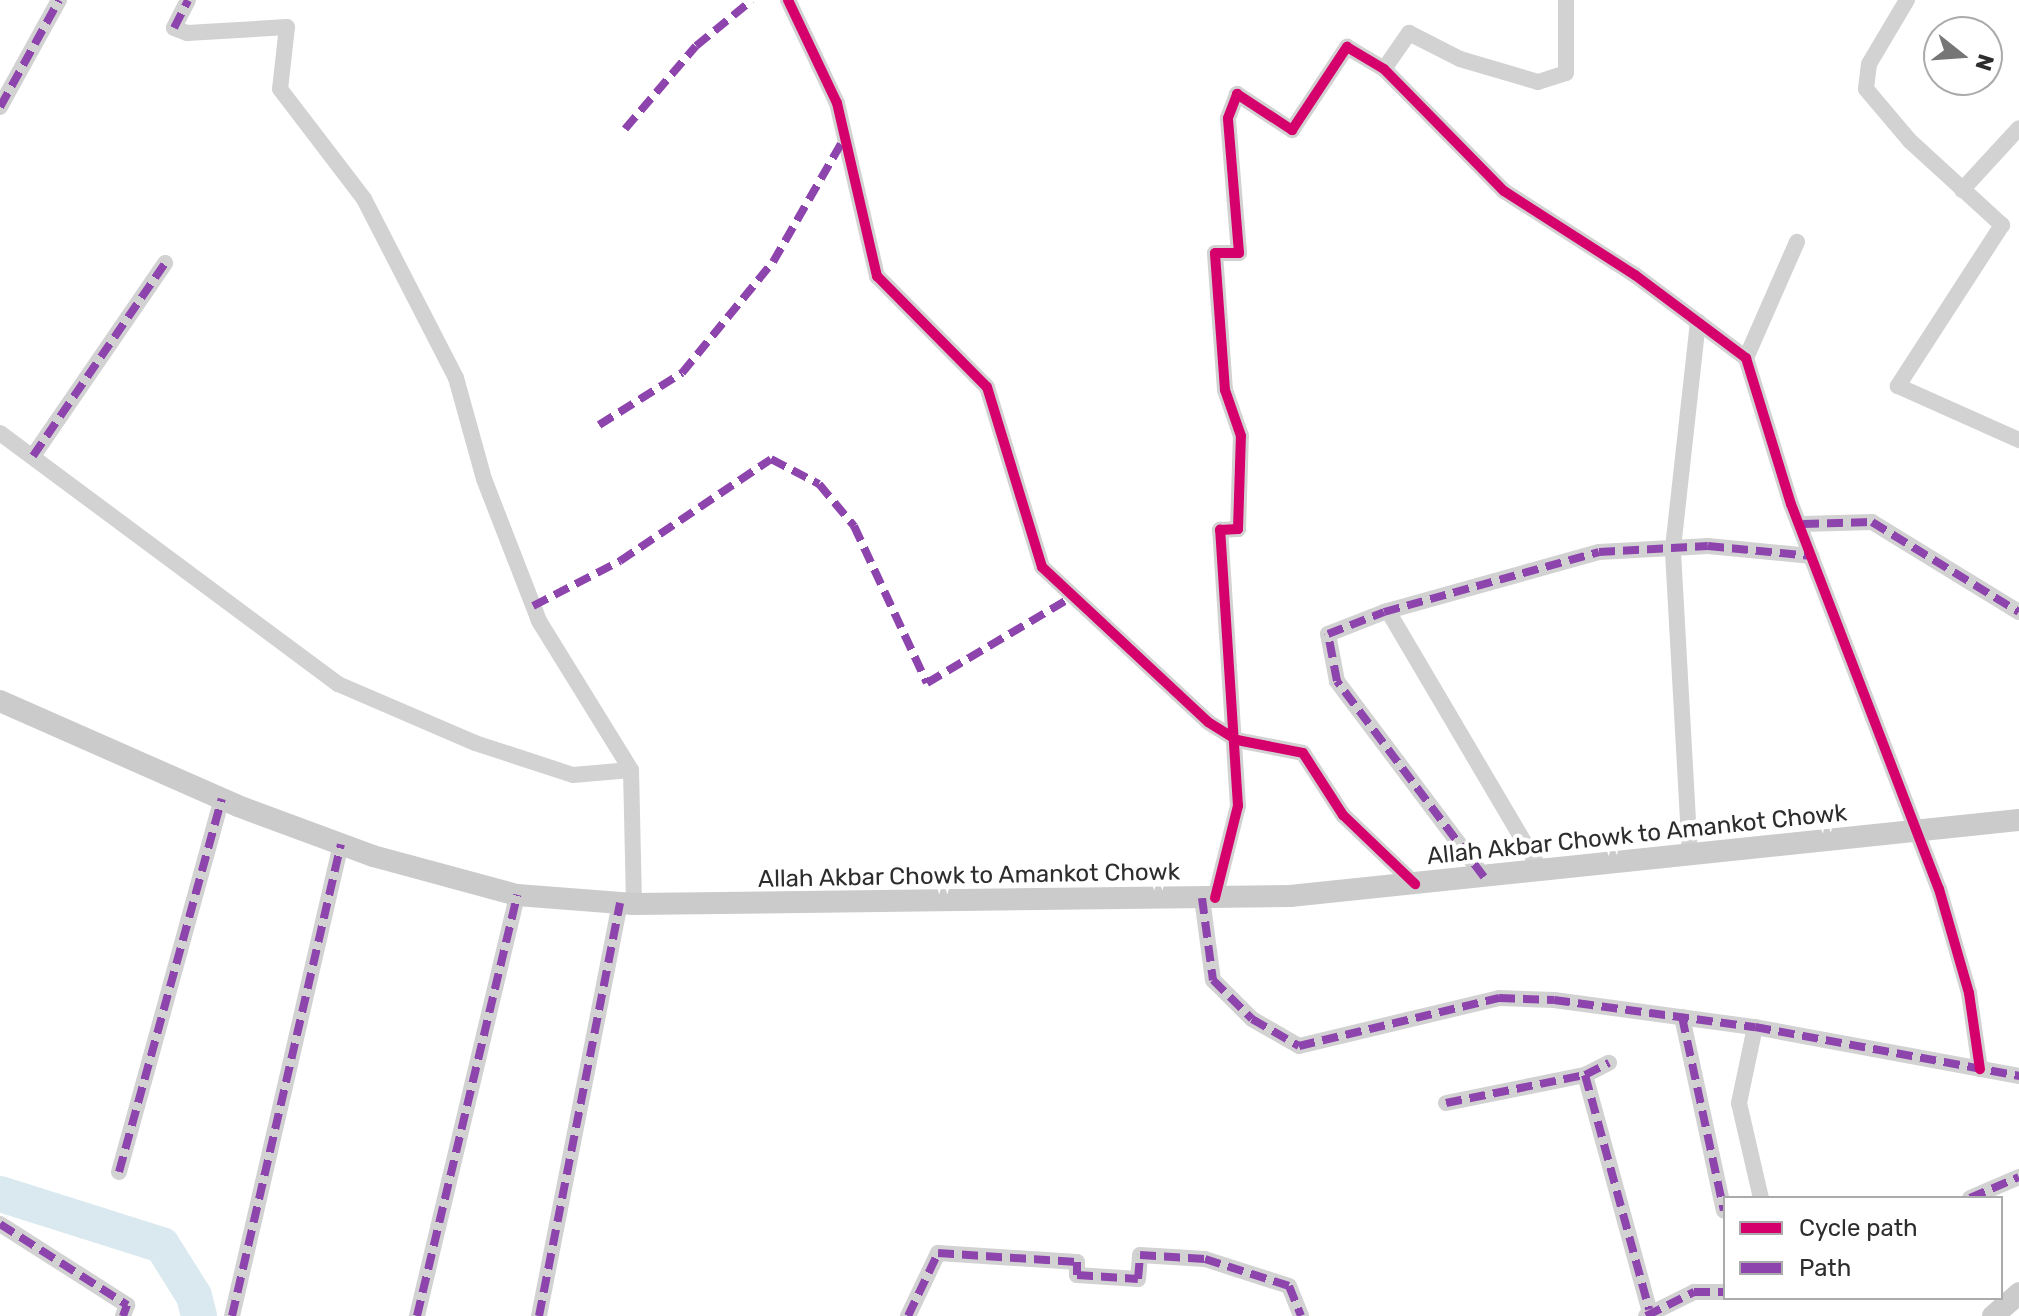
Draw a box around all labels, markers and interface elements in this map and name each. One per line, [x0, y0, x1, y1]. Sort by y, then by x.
north arrow [1923, 16, 2003, 96]
text: N [1969, 51, 2000, 74]
street label: Allah Akbar Chowk to Amankot Chowk [1424, 798, 1850, 872]
street label: Allah Akbar Chowk to Amankot Chowk [756, 858, 1182, 894]
legend [1723, 1196, 2003, 1300]
text: Cycle path [1799, 1214, 1918, 1242]
text: Path [1799, 1254, 1851, 1282]

